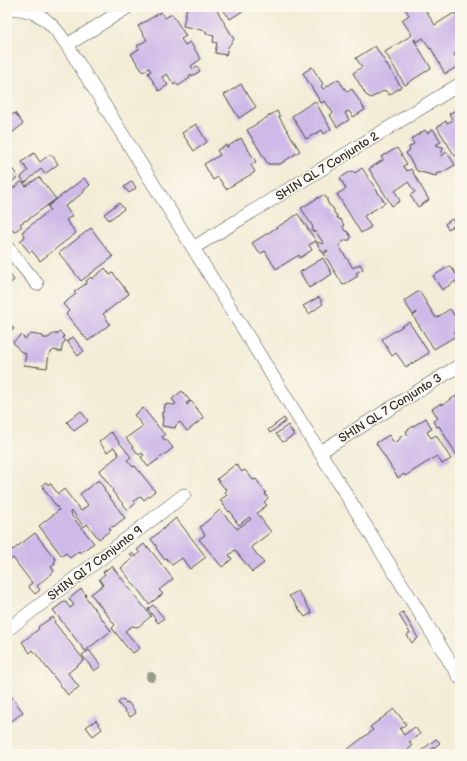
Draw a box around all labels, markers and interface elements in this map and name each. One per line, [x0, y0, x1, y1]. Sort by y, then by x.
street label: SHIN QL 7 Conjunto 2 [273, 129, 381, 204]
street label: SHIN QL 7 Conjunto 3 [336, 371, 445, 446]
street label: SHIN QI 7 Conjunto 9 [45, 523, 146, 604]

